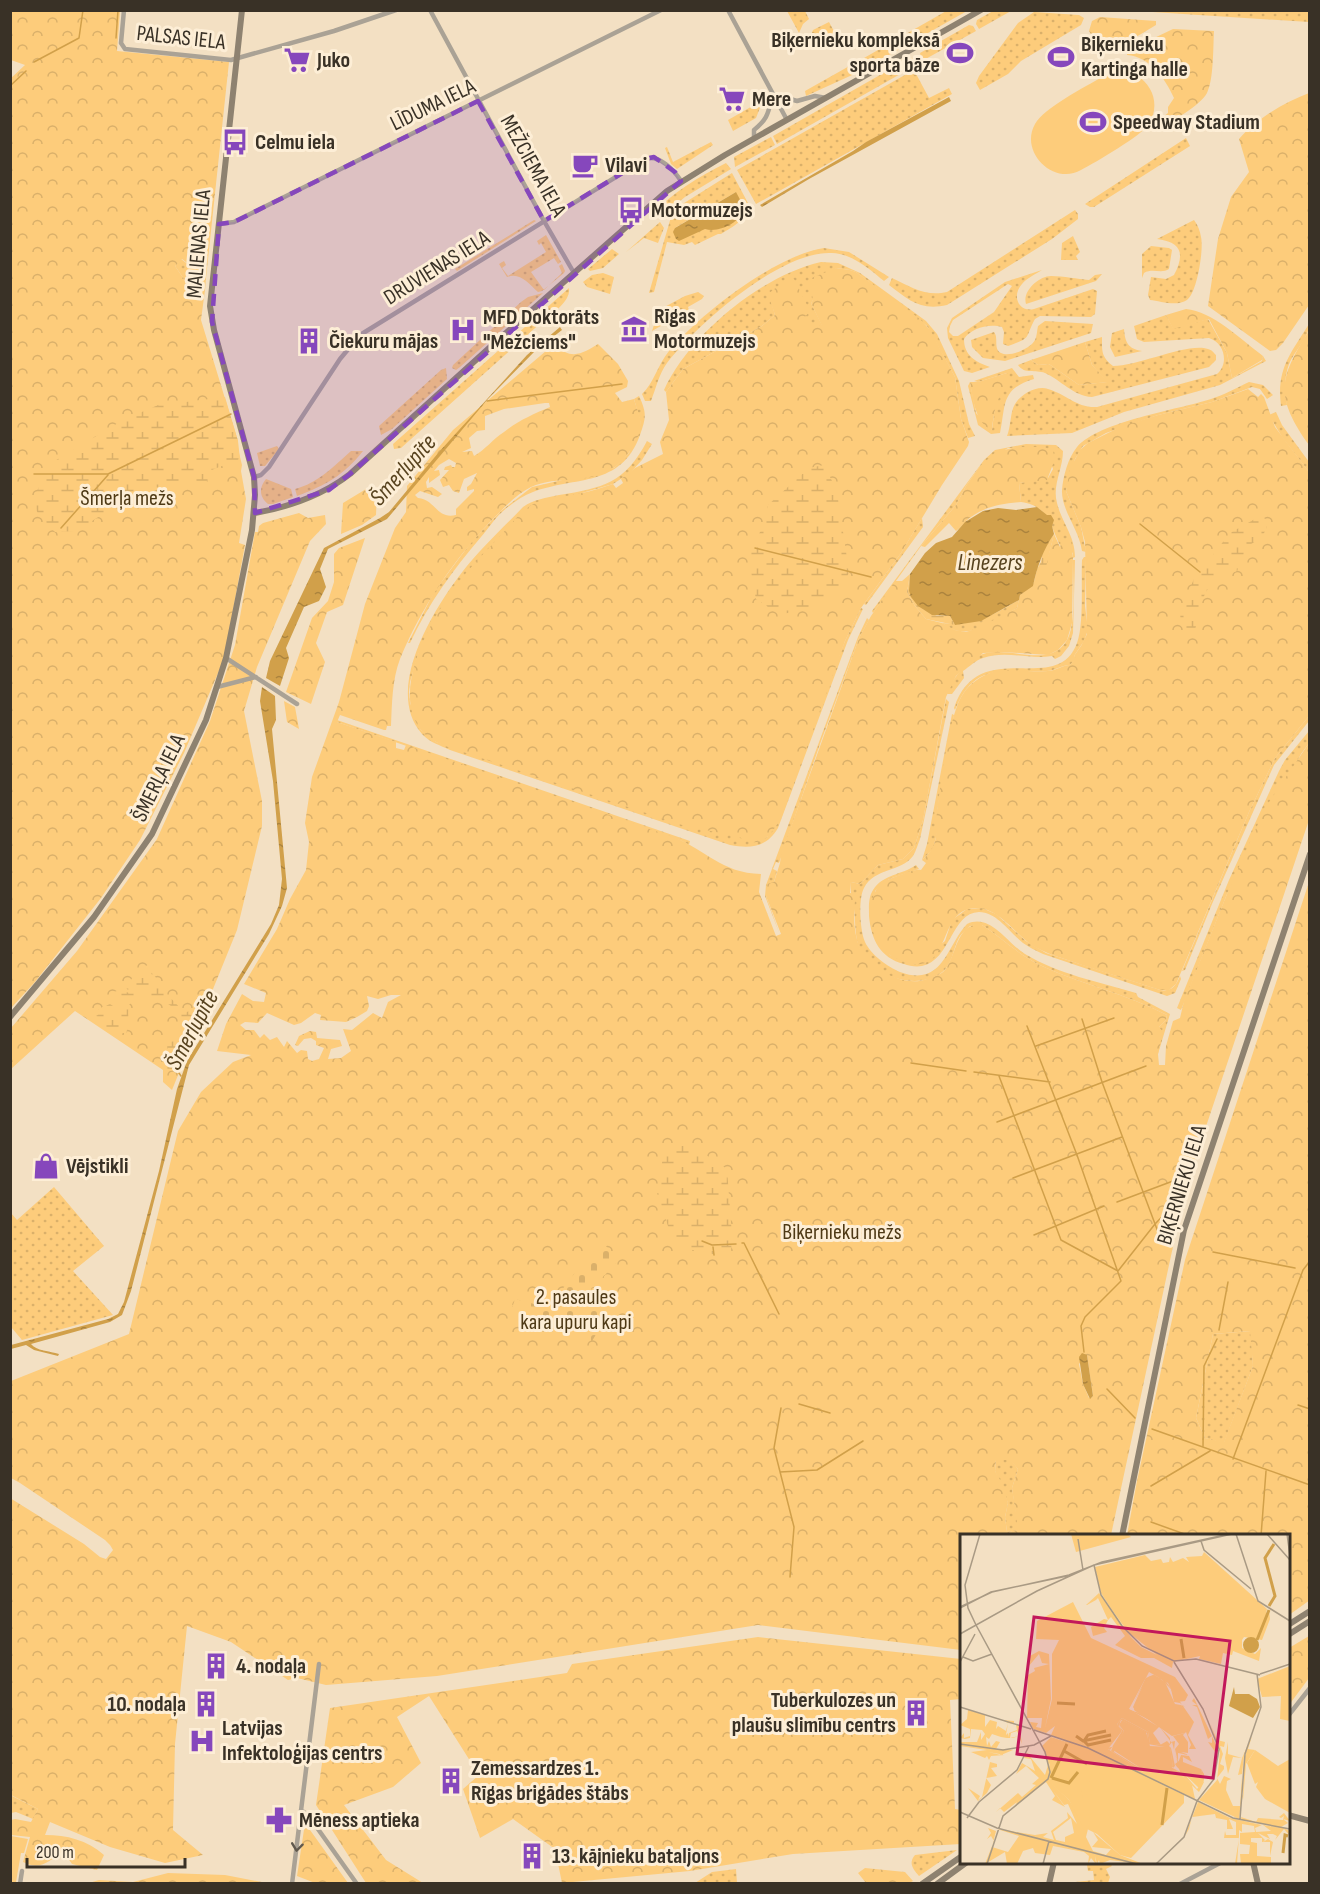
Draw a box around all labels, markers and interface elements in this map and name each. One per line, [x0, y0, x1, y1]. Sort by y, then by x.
street label: PALSAS IELA [135, 20, 227, 56]
place label: Biķernieku kompleksā sporta bāze [771, 27, 940, 79]
place label: Biķernieku Kartinga halle [1081, 31, 1188, 83]
sports icon: Biķernieku kompleksā sporta bāze [945, 38, 975, 68]
sports icon: Biķernieku Kartinga halle [1046, 42, 1076, 72]
supermarket icon: Juko [282, 45, 312, 75]
place label: Juko [316, 47, 350, 74]
street label: LĪDUMA IELA [386, 73, 481, 137]
supermarket icon: Mere [717, 84, 747, 114]
place label: Mere [752, 86, 791, 113]
sports icon: Speedway Stadium [1078, 107, 1108, 137]
place label: Speedway Stadium [1113, 109, 1260, 136]
street label: MEŽCIEMA IELA [494, 110, 572, 222]
bus stop icon: Celmu iela [220, 127, 250, 157]
place label: Celmu iela [255, 129, 335, 156]
cafe icon: Vilavi [570, 150, 600, 180]
place label: Vilavi [605, 152, 647, 179]
street label: MALIENAS IELA [181, 188, 217, 299]
bus stop icon: Motormuzejs [616, 195, 646, 225]
place label: Motormuzejs [651, 197, 753, 224]
street label: DRUVIENAS IELA [379, 224, 496, 311]
place label: Rīgas Motormuzejs [654, 303, 756, 355]
place label: MFD Doktorāts "Mežciems" [483, 304, 599, 356]
museum icon: Rīgas Motormuzejs [619, 314, 649, 344]
hospital icon: MFD Doktorāts "Mežciems" [448, 315, 478, 345]
building icon: Čiekuru mājas [294, 326, 324, 356]
place label: Čiekuru mājas [329, 328, 438, 355]
water label: Šmerļupīte [363, 428, 443, 512]
park label: Šmerļa mežs [80, 485, 174, 512]
water label: Linezers [957, 548, 1023, 577]
street label: ŠMERĻA IELA [126, 729, 192, 826]
water label: Šmerļupīte [159, 985, 225, 1075]
street label: BIĶERNIEKU IELA [1151, 1121, 1213, 1248]
shop icon: Vējstikli [31, 1151, 61, 1181]
place label: Vējstikli [66, 1153, 128, 1180]
park label: Biķernieku mežs [782, 1219, 902, 1246]
park label: 2. pasaules kara upuru kapi [520, 1284, 632, 1336]
inset map [960, 1534, 1290, 1864]
building icon: 4. nodaļa [201, 1651, 231, 1681]
place label: 4. nodaļa [236, 1653, 306, 1680]
place label: Tuberkulozes un plaušu slimību centrs [732, 1687, 896, 1739]
building icon: 10. nodaļa [191, 1689, 221, 1719]
place label: 10. nodaļa [108, 1691, 186, 1718]
building icon: Tuberkulozes un plaušu slimību centrs [901, 1698, 931, 1728]
place label: Latvijas Infektoloģijas centrs [222, 1715, 383, 1767]
hospital icon: Latvijas Infektoloģijas centrs [187, 1726, 217, 1756]
place label: Zemessardzes 1. Rīgas brigādes štābs [471, 1755, 629, 1807]
building icon: Zemessardzes 1. Rīgas brigādes štābs [436, 1766, 466, 1796]
pharmacy icon: Mēness aptieka [264, 1805, 294, 1835]
place label: Mēness aptieka [299, 1807, 419, 1834]
scale bar [27, 1831, 184, 1869]
building icon: 13. kājnieku bataljons [517, 1841, 547, 1871]
text: 200 m [36, 1842, 74, 1863]
one-way arrow [291, 1842, 304, 1851]
place label: 13. kājnieku bataljons [552, 1843, 719, 1870]

